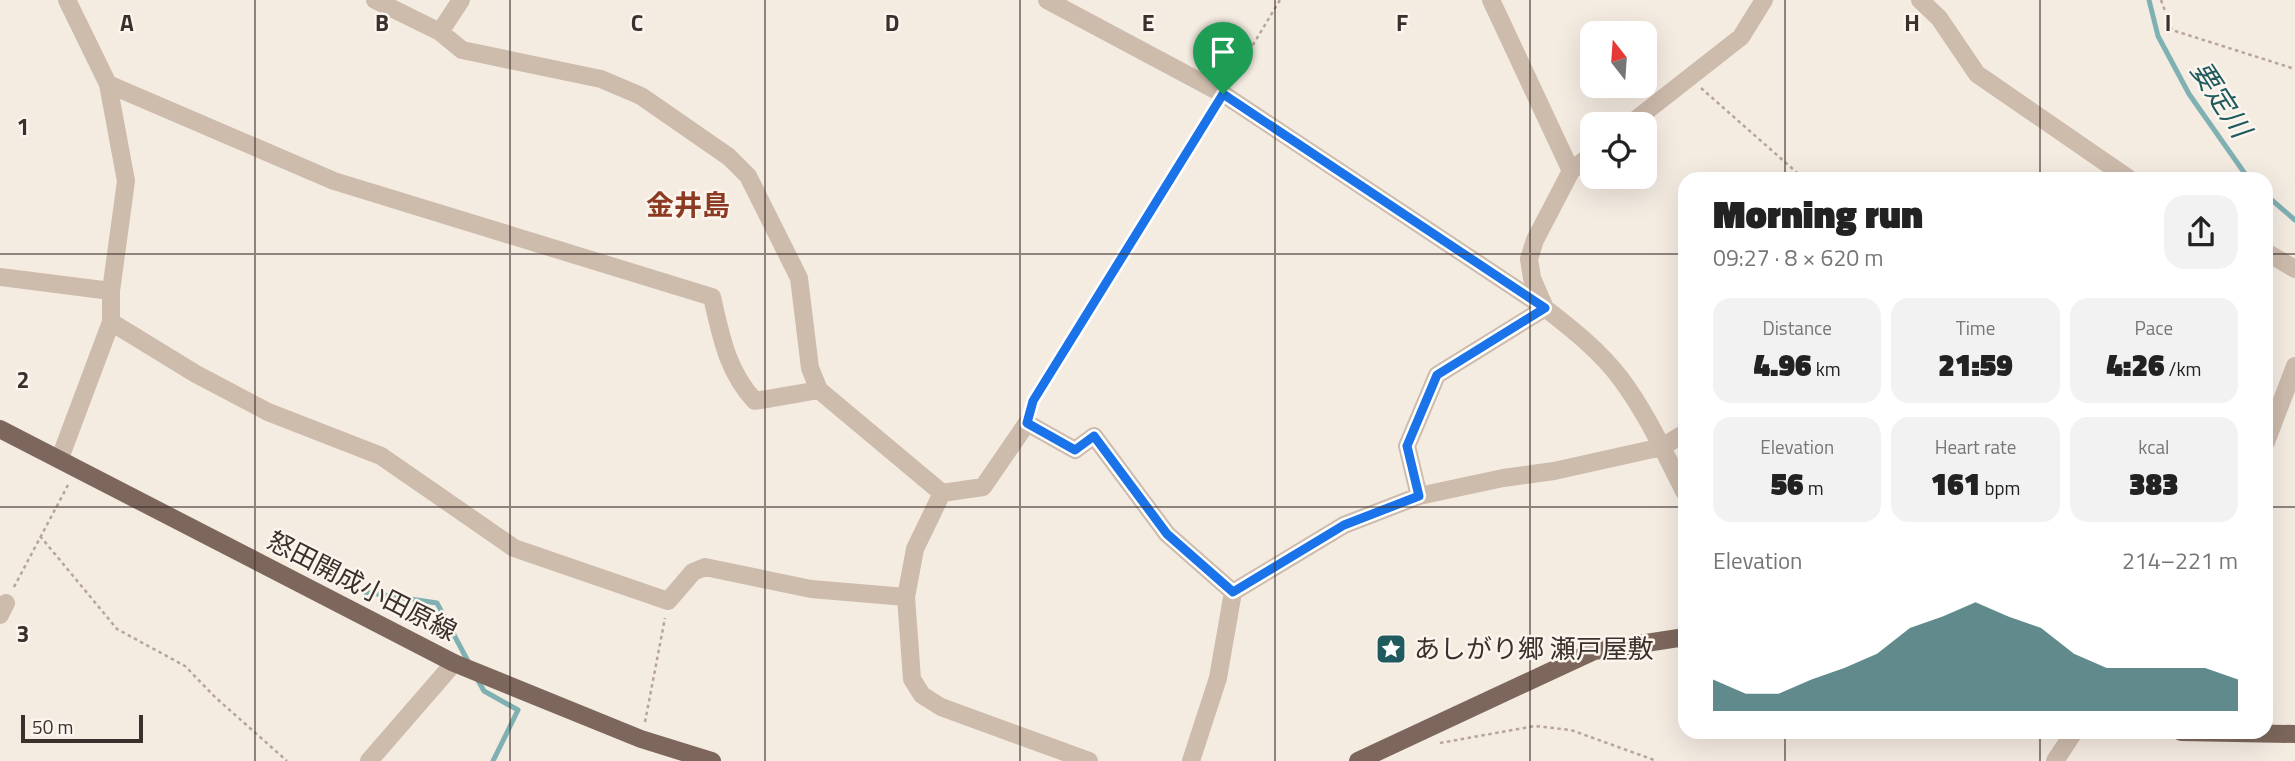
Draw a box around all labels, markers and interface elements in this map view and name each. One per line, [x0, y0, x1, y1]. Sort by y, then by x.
text: A [120, 5, 134, 40]
text: B [375, 5, 389, 40]
text: C [631, 5, 643, 40]
text: D [885, 5, 899, 40]
text: E [1142, 5, 1154, 40]
text: F [1396, 5, 1408, 40]
text: H [1904, 5, 1920, 40]
text: I [2165, 5, 2171, 40]
north arrow [1580, 21, 1657, 98]
map controls [1580, 21, 1657, 189]
pin [1193, 22, 1253, 94]
icon: arrive [1204, 33, 1242, 71]
water label: 要定川 [2181, 52, 2264, 148]
text: 1 [17, 109, 29, 144]
button: locate [1580, 112, 1657, 189]
district label: 金井島 [646, 183, 730, 226]
text: Morning run [1713, 185, 1923, 243]
button: share [2164, 195, 2238, 269]
text: 09:27 · 8 × 620 m [1713, 240, 1883, 275]
text: Distance [1762, 313, 1832, 342]
text: Time [1956, 313, 1995, 342]
text: Pace [2135, 313, 2173, 342]
text: 4.96 [1754, 342, 1812, 388]
text: 21:59 [1938, 342, 2013, 388]
text: 4:26 [2106, 342, 2164, 388]
text: km [1812, 354, 1841, 383]
text: /km [2164, 354, 2201, 383]
text: 2 [17, 362, 29, 397]
text: Elevation [1760, 432, 1834, 461]
text: Heart rate [1935, 432, 2016, 461]
text: kcal [2138, 432, 2169, 461]
text: 56 [1771, 461, 1804, 507]
text: 161 [1931, 461, 1980, 507]
text: 383 [2129, 461, 2179, 507]
text: m [1804, 473, 1824, 502]
text: bpm [1980, 473, 2020, 502]
street label: 怒田開成小田原線 [261, 521, 464, 650]
text: Elevation [1713, 543, 1802, 578]
text: 214–221 m [2122, 543, 2238, 578]
text: 3 [17, 616, 29, 651]
place label: あしがり郷 瀬戸屋敷 [1414, 629, 1654, 668]
place icon: あしがり郷 瀬戸屋敷 [1374, 632, 1408, 666]
scale bar [21, 712, 144, 744]
text: 50 m [32, 712, 73, 741]

